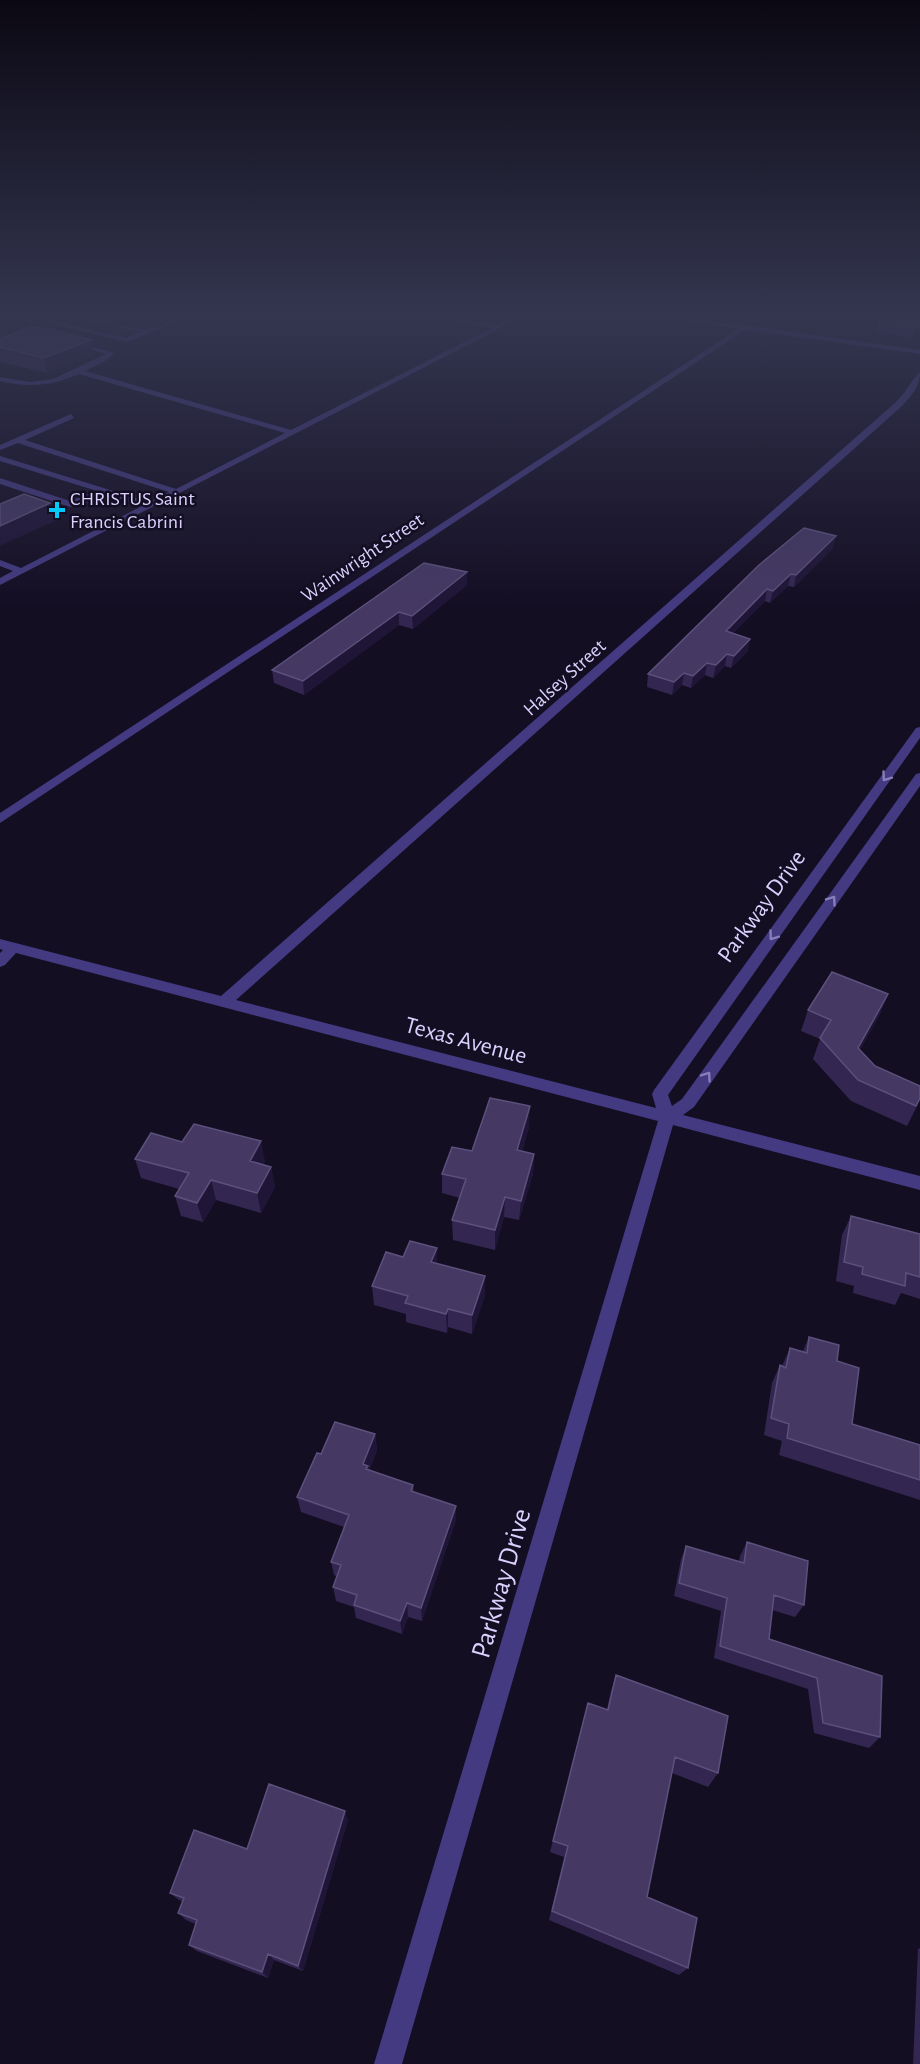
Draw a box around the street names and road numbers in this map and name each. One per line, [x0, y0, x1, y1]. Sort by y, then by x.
street label: Wainwright Street [298, 509, 428, 606]
street label: Halsey Street [520, 635, 610, 720]
street label: Parkway Drive [713, 846, 810, 967]
street label: Texas Avenue [402, 1013, 529, 1069]
street label: Parkway Drive [467, 1506, 537, 1662]

